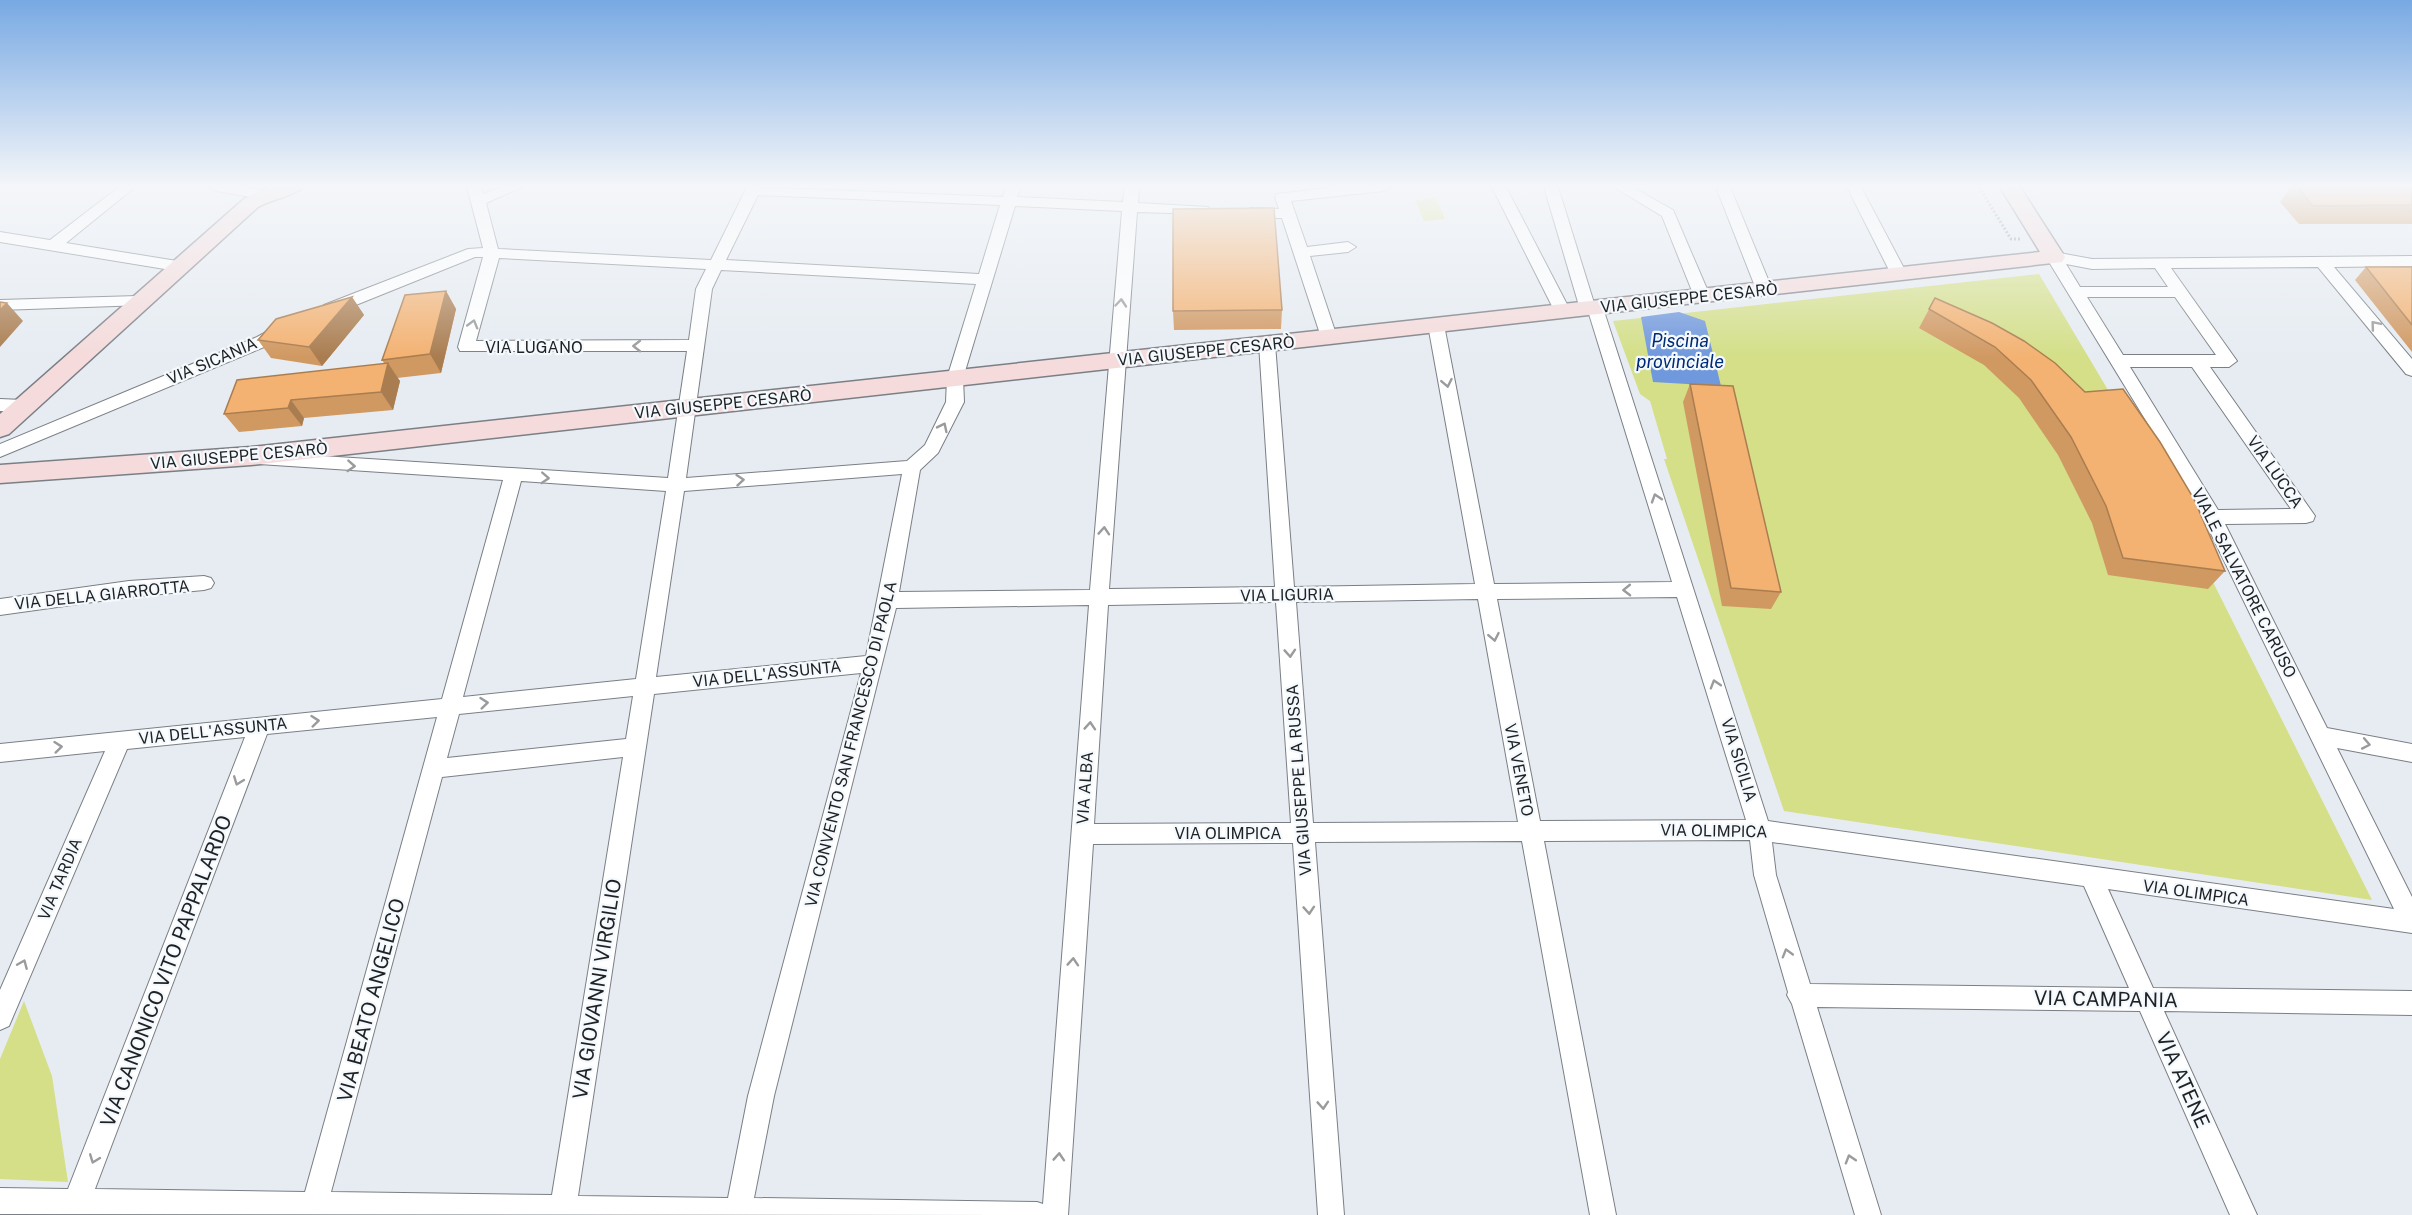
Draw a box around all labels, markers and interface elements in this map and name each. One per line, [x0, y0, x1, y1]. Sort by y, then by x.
street label: VIA GIUSEPPE CESARÒ [1599, 278, 1779, 317]
one-way arrow [1114, 298, 1127, 307]
one-way arrow [466, 319, 478, 330]
one-way arrow [2371, 321, 2382, 332]
water label: Piscina provinciale [1636, 330, 1724, 372]
street label: VIA GIUSEPPE CESARÒ [1116, 331, 1296, 370]
street label: VIA SICANIA [164, 334, 260, 388]
street label: VIA LUGANO [485, 338, 583, 357]
one-way arrow [633, 340, 642, 352]
one-way arrow [1440, 378, 1453, 388]
street label: VIA GIUSEPPE CESARÒ [633, 384, 813, 423]
one-way arrow [936, 422, 947, 433]
street label: VIA LUCCA [2243, 432, 2307, 512]
street label: VIA GIUSEPPE CESARÒ [149, 438, 329, 473]
one-way arrow [346, 459, 355, 472]
one-way arrow [541, 471, 550, 484]
one-way arrow [735, 474, 744, 487]
street label: VIALE SALVATORE CARUSO [2188, 485, 2300, 681]
one-way arrow [1651, 493, 1663, 504]
one-way arrow [1097, 527, 1110, 536]
street label: VIA DELLA GIARROTTA [13, 576, 191, 614]
street label: VIA CONVENTO SAN FRANCESCO DI PAOLA [801, 579, 901, 909]
one-way arrow [1622, 584, 1631, 596]
street label: VIA LIGURIA [1240, 585, 1334, 605]
one-way arrow [1487, 631, 1500, 641]
one-way arrow [1283, 648, 1296, 657]
street label: VIA DELL'ASSUNTA [692, 657, 842, 691]
one-way arrow [1710, 679, 1722, 690]
street label: VIA GIUSEPPE LA RUSSA [1283, 684, 1315, 876]
one-way arrow [479, 698, 488, 710]
street label: VIA DELL'ASSUNTA [138, 714, 288, 748]
one-way arrow [310, 715, 319, 728]
street label: VIA SICILIA [1717, 716, 1761, 804]
one-way arrow [1083, 721, 1096, 730]
street label: VIA VENETO [1501, 722, 1537, 818]
one-way arrow [2361, 737, 2371, 750]
one-way arrow [54, 741, 63, 754]
street label: VIA ALBA [1073, 751, 1097, 825]
one-way arrow [233, 775, 246, 786]
street label: VIA CANONICO VITO PAPPALARDO [95, 812, 237, 1130]
street label: VIA OLIMPICA [1660, 821, 1768, 841]
street label: VIA OLIMPICA [1174, 824, 1282, 843]
street label: VIA TARDIA [34, 835, 86, 923]
street label: VIA OLIMPICA [2142, 876, 2250, 910]
street label: VIA GIOVANNI VIRGILIO [568, 877, 626, 1101]
street label: VIA BEATO ANGELICO [332, 896, 410, 1104]
one-way arrow [1302, 906, 1315, 915]
one-way arrow [1782, 948, 1794, 958]
one-way arrow [1066, 958, 1079, 967]
one-way arrow [16, 960, 28, 971]
street label: VIA CAMPANIA [2034, 986, 2178, 1012]
street label: VIA ATENE [2151, 1028, 2215, 1132]
one-way arrow [1316, 1100, 1329, 1109]
one-way arrow [1053, 1152, 1066, 1161]
one-way arrow [88, 1154, 101, 1164]
one-way arrow [1845, 1154, 1857, 1165]

